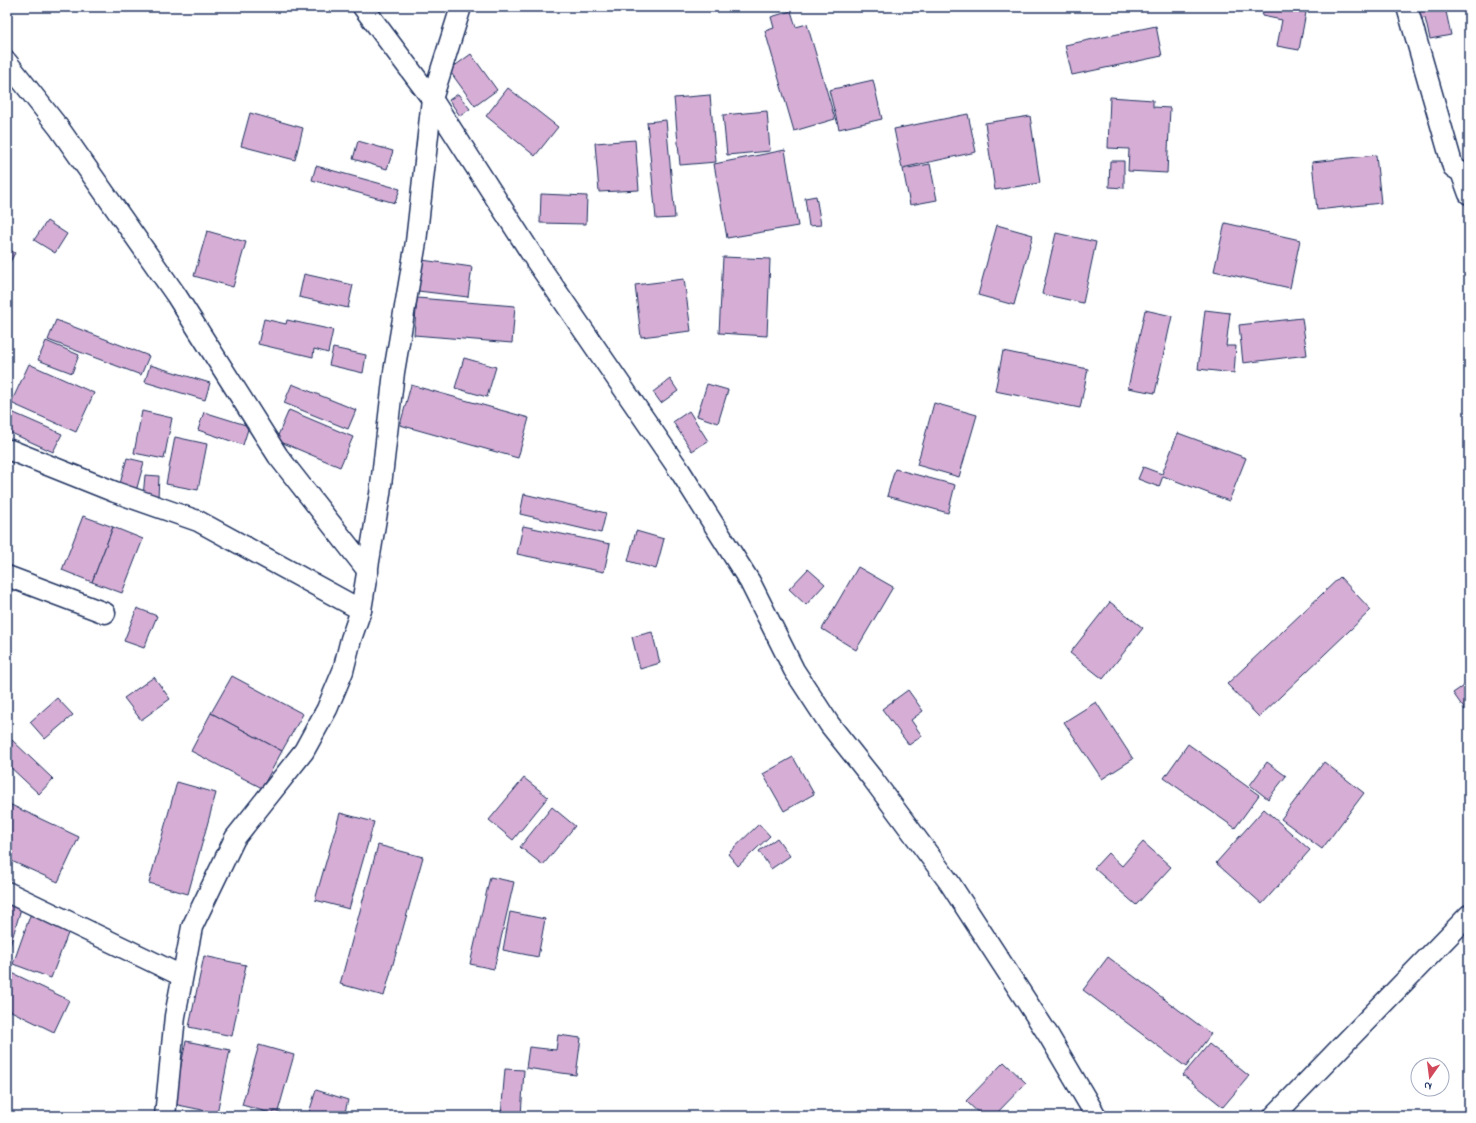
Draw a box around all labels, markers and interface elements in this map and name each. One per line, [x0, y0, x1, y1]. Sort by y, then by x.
north arrow [1410, 1057, 1450, 1097]
text: N [1422, 1077, 1433, 1094]

